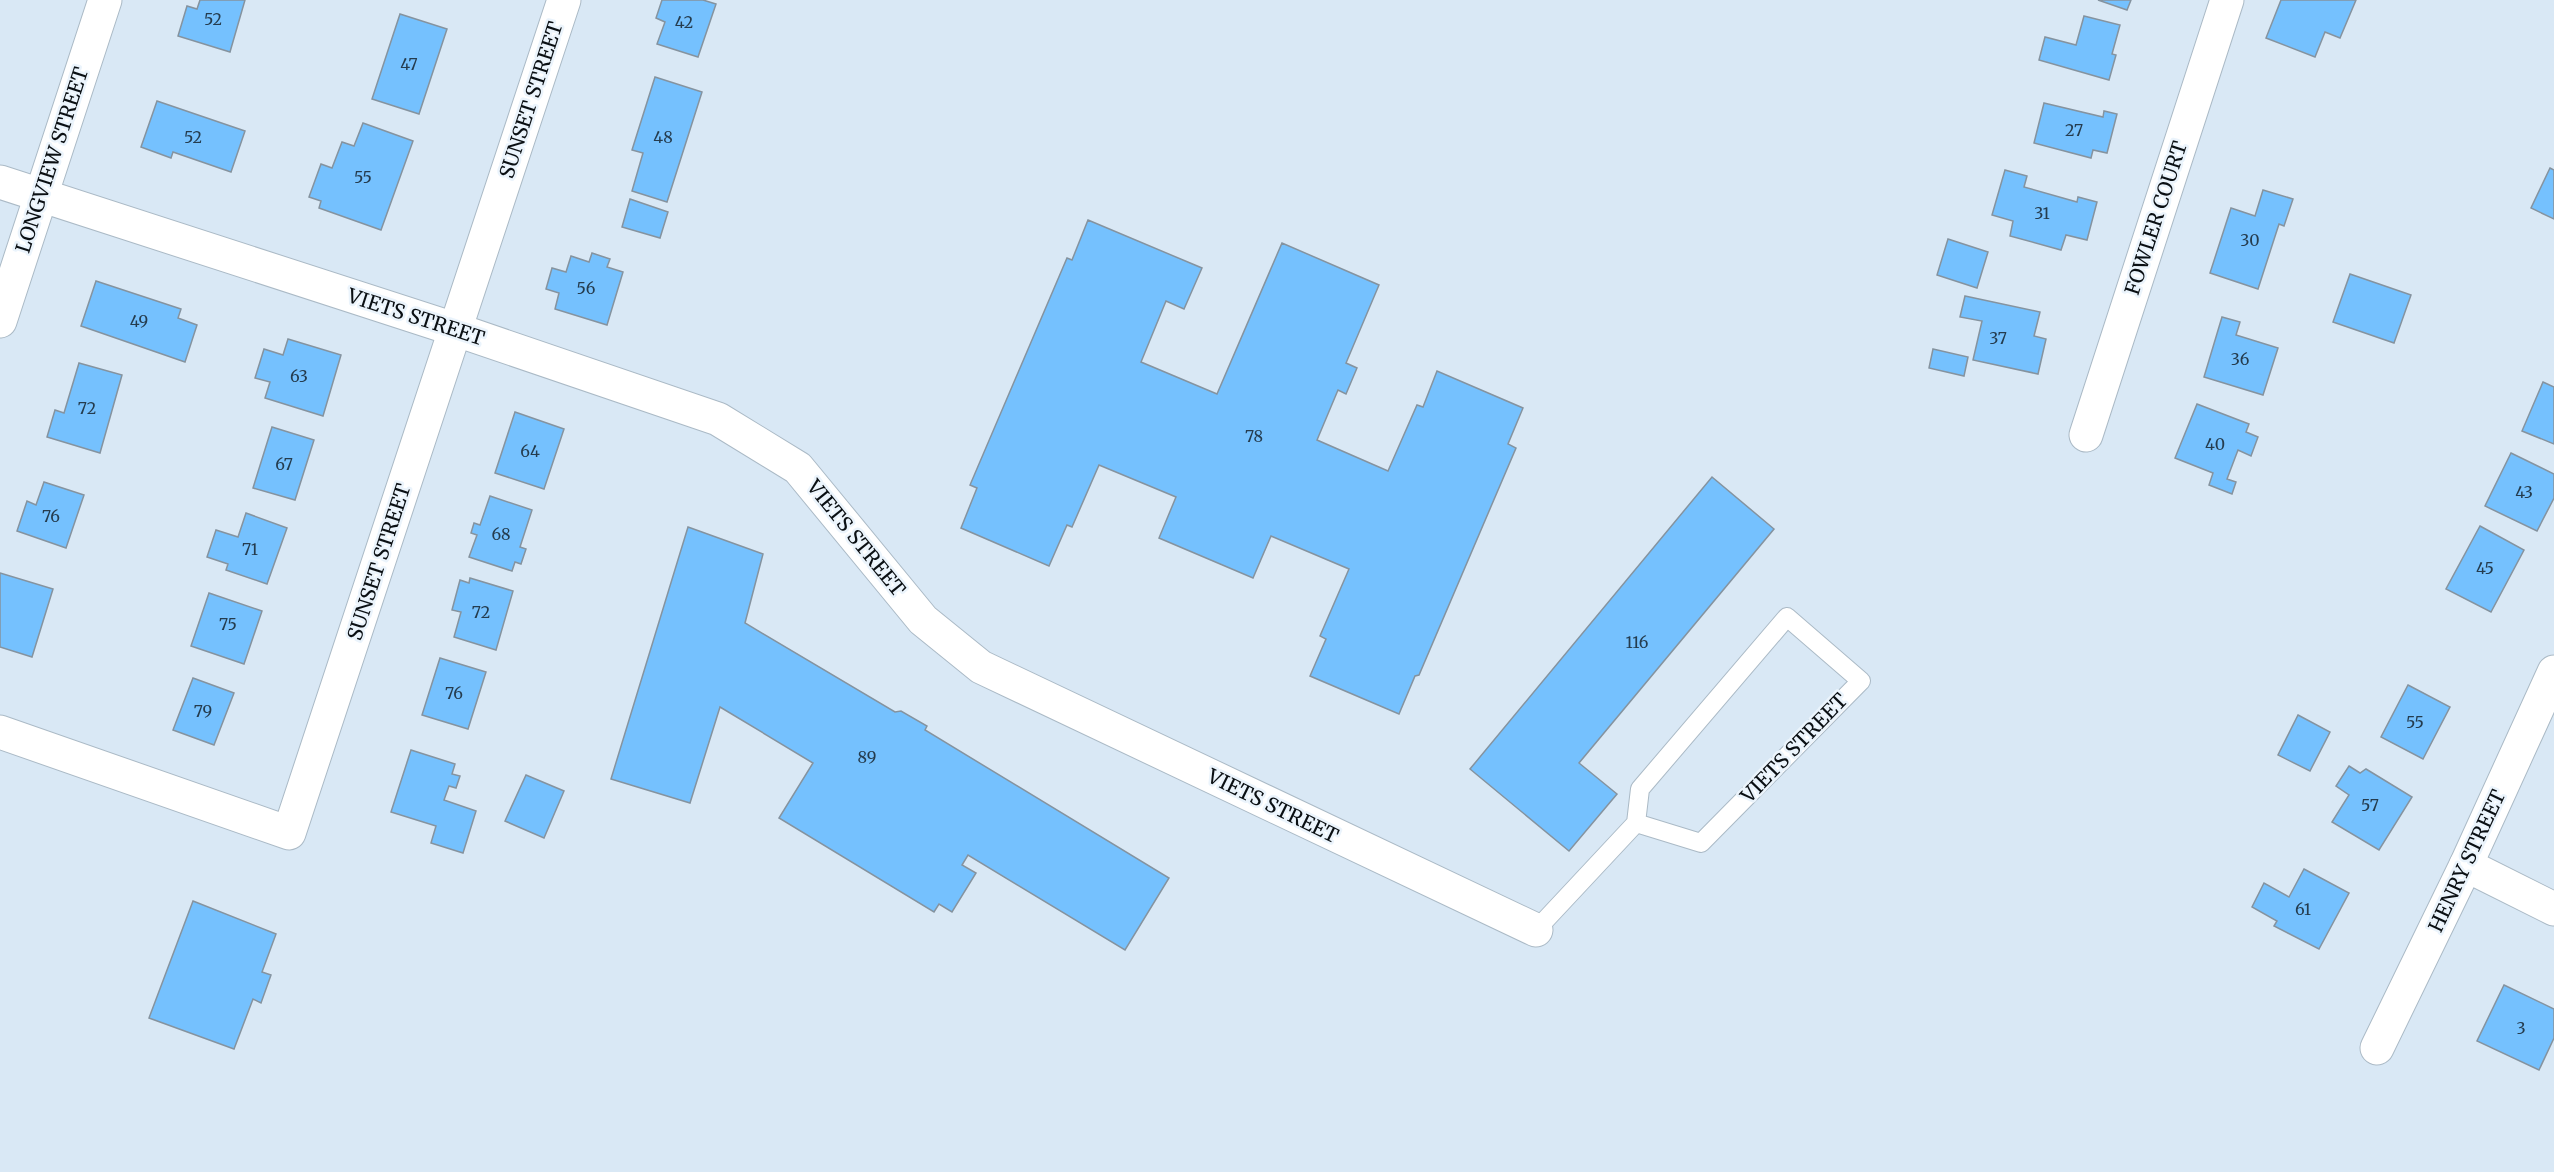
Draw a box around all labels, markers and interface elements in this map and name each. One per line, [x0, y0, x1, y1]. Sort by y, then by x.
house number: 52 [204, 9, 222, 29]
house number: 42 [675, 12, 693, 32]
street label: SUNSET STREET [493, 18, 568, 181]
house number: 47 [400, 54, 418, 74]
street label: LONGVIEW STREET [10, 64, 93, 256]
house number: 27 [2065, 120, 2083, 140]
house number: 52 [184, 127, 202, 147]
house number: 48 [653, 127, 673, 147]
street label: FOWLER COURT [2119, 138, 2192, 298]
house number: 55 [354, 167, 372, 187]
house number: 31 [2034, 203, 2050, 223]
house number: 30 [2240, 230, 2260, 250]
house number: 56 [577, 278, 596, 298]
street label: VIETS STREET [343, 282, 488, 351]
house number: 49 [130, 311, 148, 331]
house number: 37 [1989, 328, 2007, 348]
house number: 36 [2231, 349, 2250, 369]
house number: 63 [290, 366, 308, 386]
house number: 72 [78, 398, 96, 418]
house number: 78 [1245, 426, 1263, 446]
house number: 40 [2205, 434, 2225, 454]
house number: 64 [520, 441, 540, 461]
house number: 67 [275, 454, 293, 474]
street label: VIETS STREET [801, 474, 911, 601]
street label: SUNSET STREET [341, 480, 416, 643]
house number: 43 [2515, 482, 2533, 502]
house number: 76 [42, 506, 60, 526]
house number: 68 [491, 524, 511, 544]
house number: 71 [242, 539, 258, 559]
house number: 45 [2476, 558, 2494, 578]
house number: 72 [472, 602, 490, 622]
house number: 75 [219, 614, 237, 634]
house number: 116 [1625, 632, 1649, 652]
house number: 76 [445, 683, 463, 703]
street label: VIETS STREET [1734, 688, 1852, 808]
house number: 79 [194, 701, 212, 721]
house number: 55 [2406, 712, 2424, 732]
house number: 89 [858, 747, 876, 767]
street label: VIETS STREET [1203, 763, 1343, 848]
street label: HENRY STREET [2423, 786, 2510, 936]
house number: 57 [2361, 795, 2379, 815]
house number: 61 [2295, 899, 2311, 919]
house number: 3 [2516, 1018, 2526, 1038]

